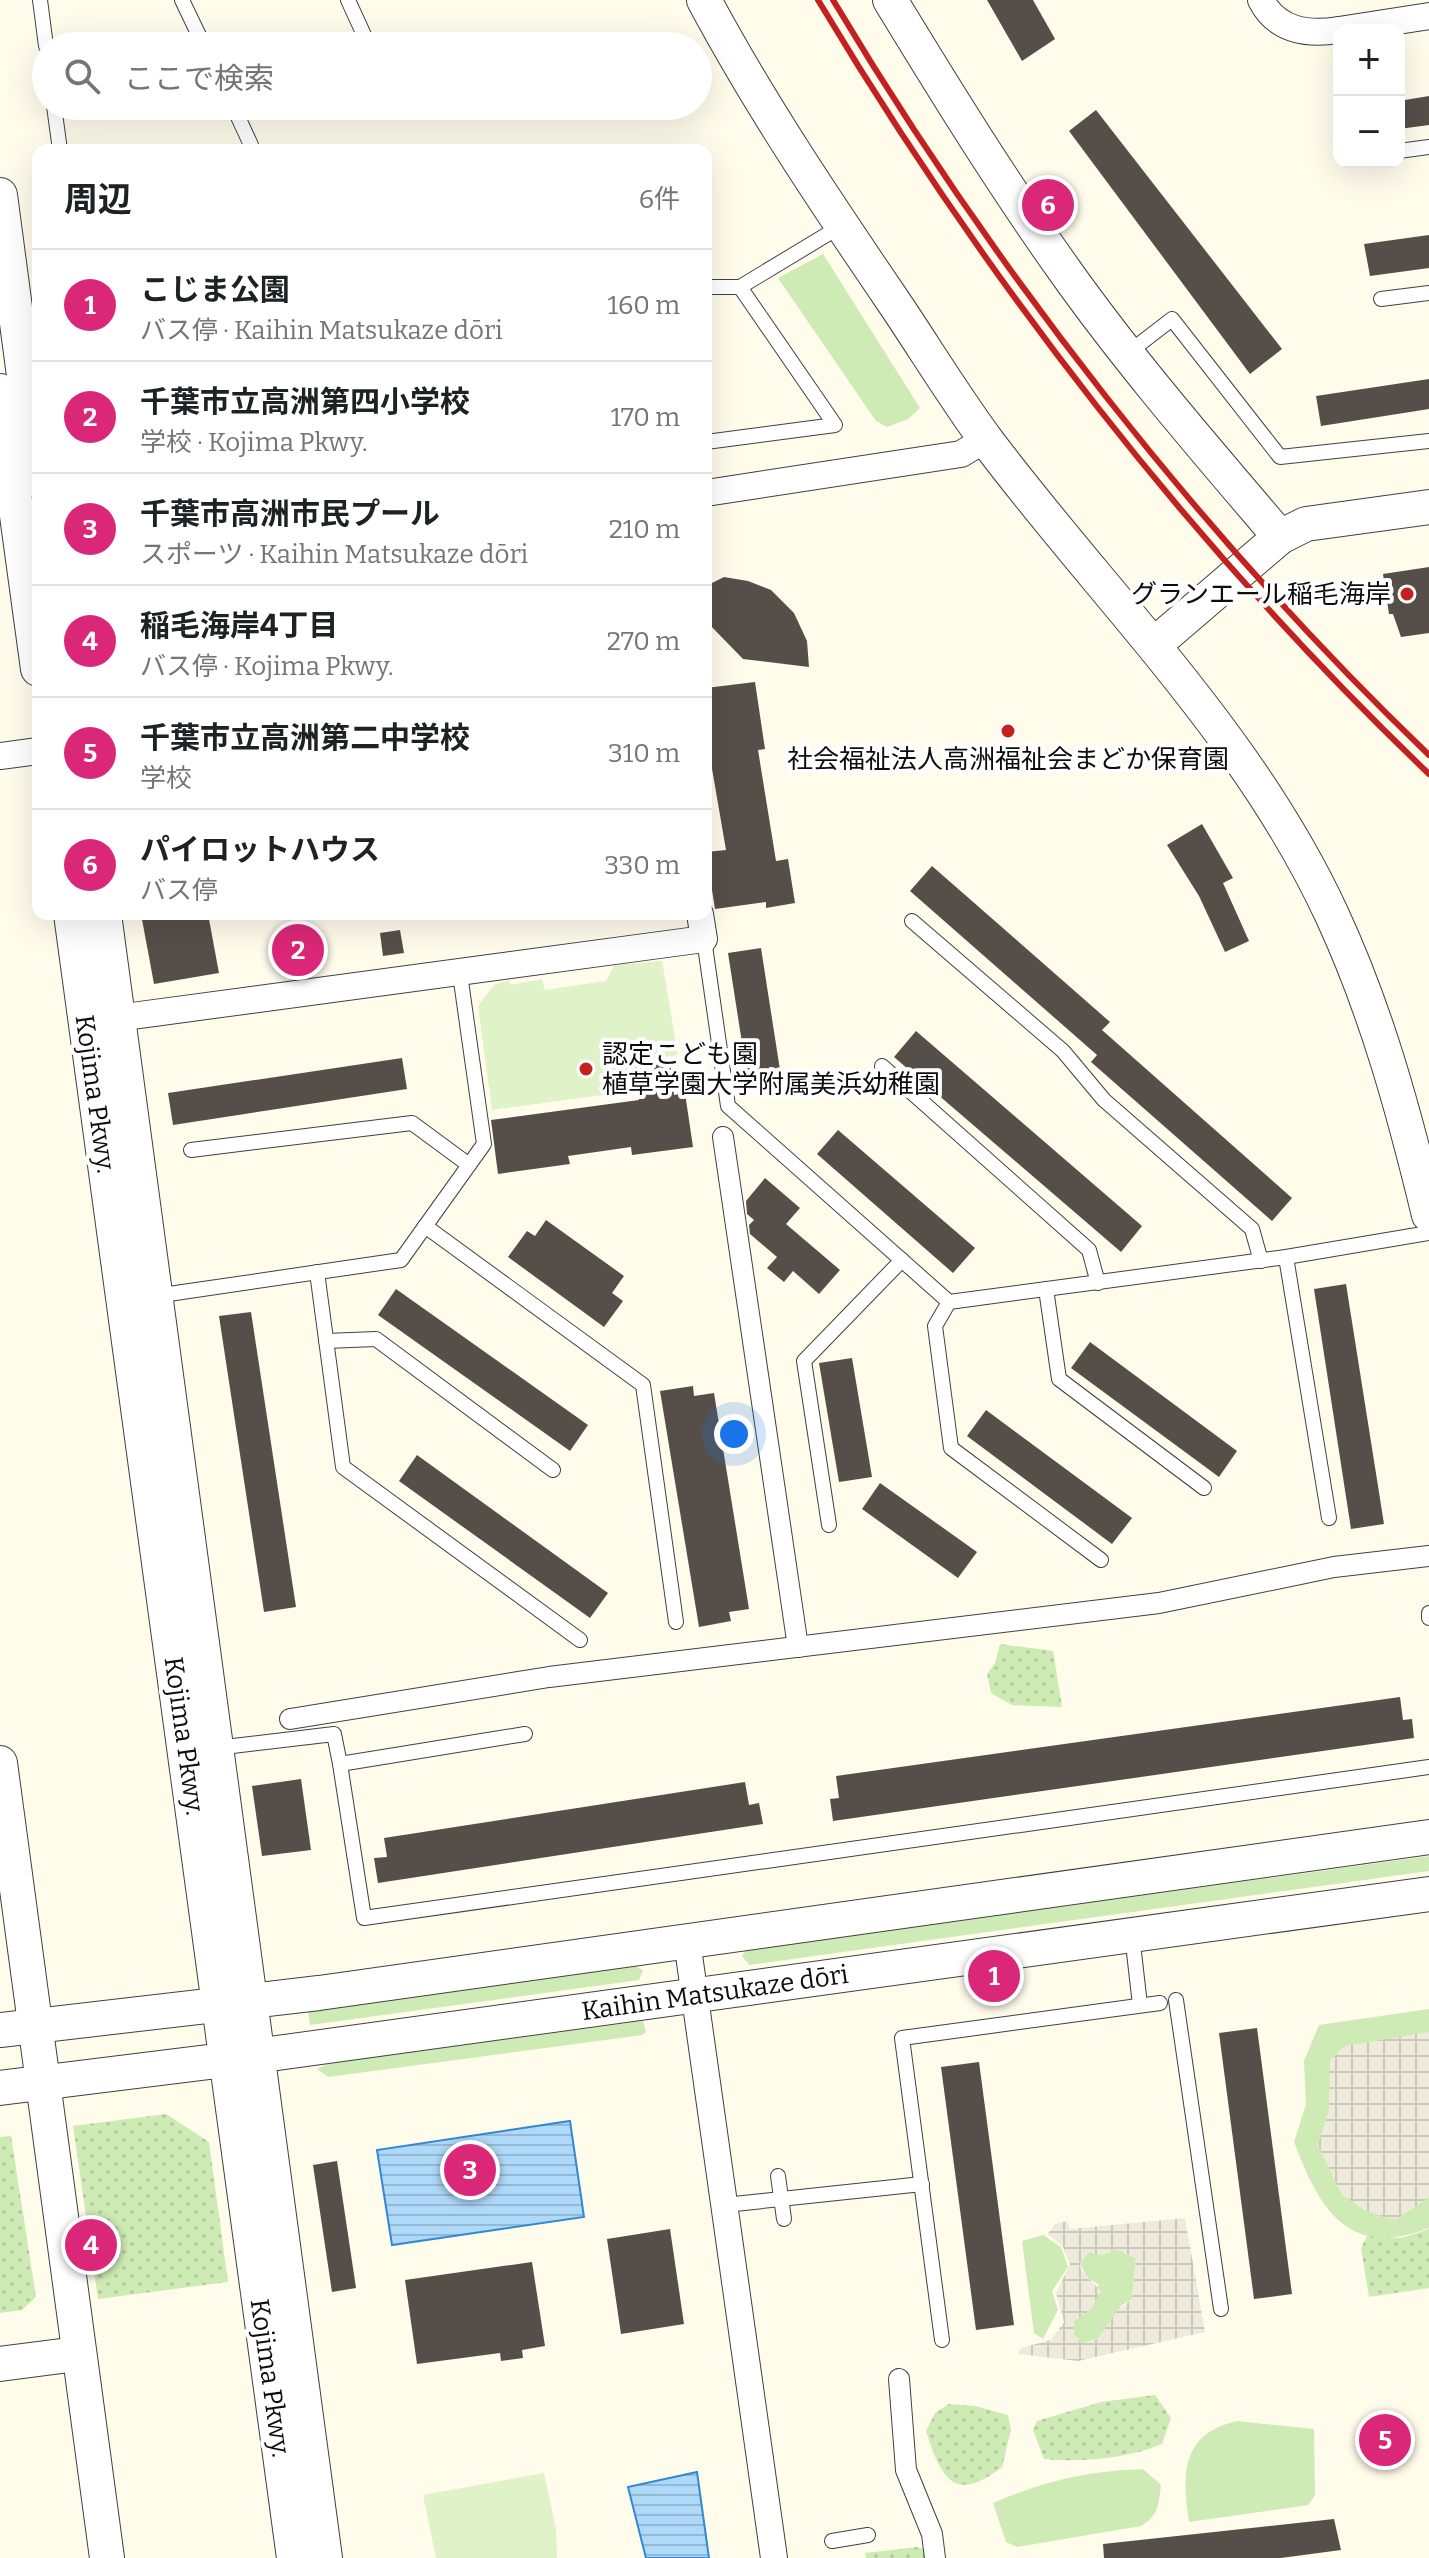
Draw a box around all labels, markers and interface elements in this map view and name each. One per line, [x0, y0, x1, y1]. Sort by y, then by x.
map controls [1333, 24, 1405, 168]
button: + [1333, 24, 1405, 96]
search box [32, 32, 712, 120]
icon: search [60, 54, 104, 98]
text: ここで検索 [124, 61, 274, 97]
button: − [1333, 96, 1405, 168]
pin: 6 [1022, 175, 1074, 235]
text: 周辺 [64, 179, 132, 220]
text: 6件 [639, 184, 680, 215]
text: こじま公園 [140, 272, 290, 308]
text: 1 [84, 290, 96, 321]
text: 160 m [608, 290, 680, 321]
text: バス停 · Kaihin Matsukaze dōri [140, 315, 503, 346]
text: 千葉市立高洲第四小学校 [140, 384, 470, 420]
text: 2 [83, 402, 97, 433]
text: 170 m [610, 402, 680, 433]
text: 学校 · Kojima Pkwy. [140, 427, 367, 458]
text: 千葉市高洲市民プール [140, 496, 440, 532]
text: 3 [83, 514, 97, 545]
text: 210 m [609, 514, 680, 545]
text: スポーツ · Kaihin Matsukaze dōri [140, 539, 528, 570]
place label: グランエール稲毛海岸 [1131, 579, 1391, 610]
marker: グランエール稲毛海岸 [1398, 585, 1416, 603]
text: 稲毛海岸4丁目 [140, 608, 338, 644]
text: 4 [82, 626, 98, 657]
text: 270 m [607, 626, 680, 657]
text: バス停 · Kojima Pkwy. [140, 651, 393, 682]
text: 千葉市立高洲第二中学校 [140, 720, 470, 756]
marker: 社会福祉法人高洲福祉会まどか保育園 [999, 722, 1017, 740]
text: 5 [83, 738, 97, 769]
text: 310 m [608, 738, 680, 769]
place label: 社会福祉法人高洲福祉会まどか保育園 [787, 744, 1229, 775]
text: 学校 [140, 763, 192, 794]
text: パイロットハウス [140, 832, 380, 868]
text: 6 [82, 850, 98, 881]
text: 330 m [604, 850, 680, 881]
text: バス停 [140, 875, 218, 906]
pin: 2 [272, 920, 324, 980]
street label: Kojima Pkwy. [69, 1013, 121, 1175]
place label: 認定こども園 植草学園大学附属美浜幼稚園 [602, 1039, 940, 1100]
marker: 認定こども園 植草学園大学附属美浜幼稚園 [577, 1060, 595, 1078]
your location [714, 1414, 754, 1454]
street label: Kojima Pkwy. [158, 1655, 210, 1817]
pin: 1 [968, 1946, 1020, 2006]
street label: Kaihin Matsukaze dōri [580, 1959, 851, 2027]
pin: 3 [444, 2140, 496, 2200]
pin: 4 [65, 2215, 117, 2275]
street label: Kojima Pkwy. [244, 2297, 296, 2459]
pin: 5 [1359, 2410, 1411, 2470]

